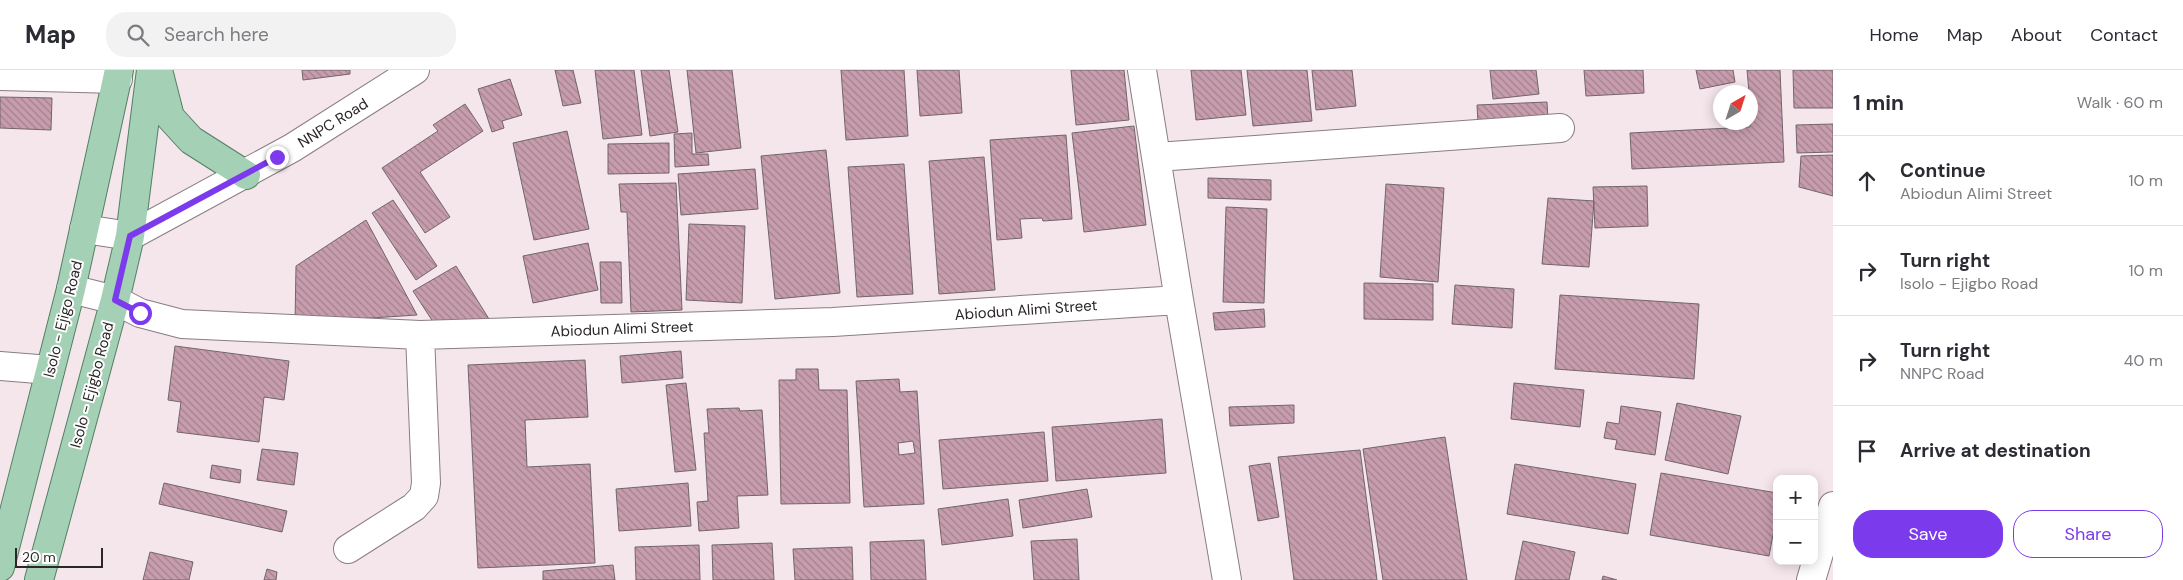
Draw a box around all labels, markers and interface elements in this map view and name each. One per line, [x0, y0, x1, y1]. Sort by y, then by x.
search box [106, 12, 456, 57]
text: Map [25, 19, 76, 50]
icon: search [124, 21, 152, 49]
text: Search here [164, 22, 269, 47]
text: Home [1869, 23, 1919, 47]
text: Map [1947, 23, 1983, 47]
text: About [2011, 23, 2062, 47]
text: Contact [2090, 23, 2158, 47]
north arrow [1713, 85, 1758, 130]
text: 1 min [1853, 89, 1904, 117]
text: Walk · 60 m [2077, 92, 2163, 113]
street label: NNPC Road [294, 94, 372, 152]
route end [266, 146, 289, 169]
text: Continue [1900, 158, 1986, 183]
icon: ahead [1853, 167, 1881, 195]
text: 10 m [2129, 170, 2163, 191]
text: Abiodun Alimi Street [1900, 183, 2052, 204]
text: Turn right [1900, 248, 1990, 273]
icon: right [1853, 257, 1881, 285]
street label: Isolo - Ejigo Road [39, 258, 87, 380]
text: 10 m [2129, 260, 2163, 281]
text: Isolo - Ejigbo Road [1900, 273, 2038, 294]
street label: Abiodun Alimi Street [954, 295, 1098, 325]
route start [129, 302, 152, 325]
street label: Abiodun Alimi Street [550, 317, 694, 341]
street label: Isolo - Ejigbo Road [66, 320, 118, 450]
text: Turn right [1900, 338, 1990, 363]
icon: right [1853, 347, 1881, 375]
text: 40 m [2124, 350, 2163, 371]
text: NNPC Road [1900, 363, 1984, 384]
icon: arrive [1853, 437, 1881, 465]
text: Arrive at destination [1900, 438, 2091, 463]
map controls [1773, 475, 1818, 565]
button: + [1773, 475, 1818, 520]
button: Save [1853, 510, 2003, 558]
button: Share [2013, 510, 2163, 558]
button: − [1773, 520, 1818, 565]
scale bar [15, 545, 102, 568]
text: 20 m [22, 548, 56, 566]

